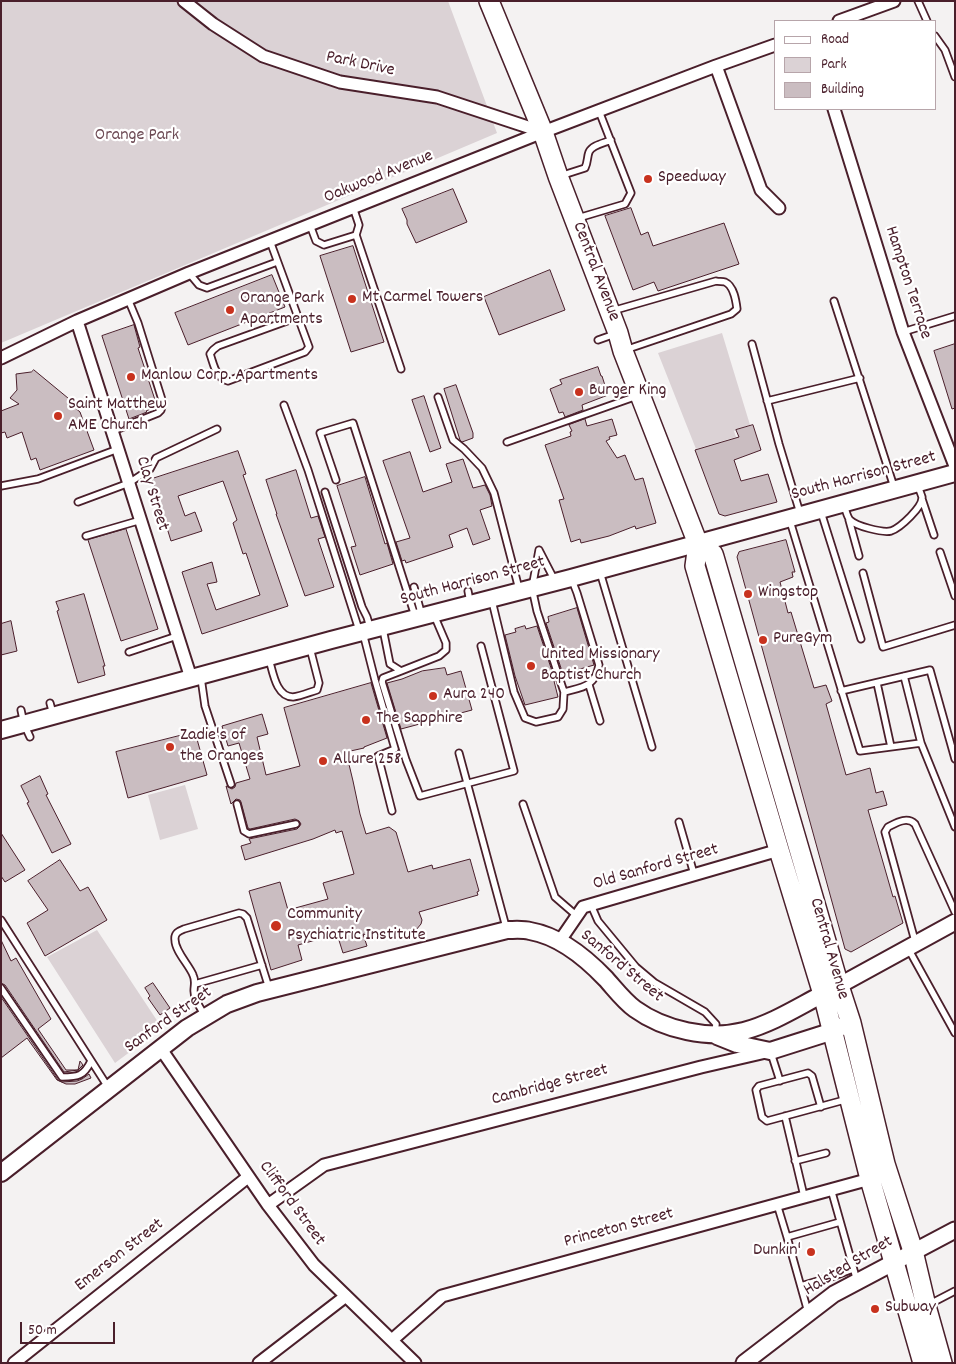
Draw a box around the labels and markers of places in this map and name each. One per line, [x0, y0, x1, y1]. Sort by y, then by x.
place label: Speedway [658, 168, 726, 190]
marker: Speedway [642, 173, 654, 185]
place label: Mt Carmel Towers [362, 288, 483, 310]
place label: Orange Park Apartments [240, 289, 324, 332]
marker: Mt Carmel Towers [346, 293, 358, 305]
marker: Orange Park Apartments [224, 304, 236, 316]
place label: Manlow Corp. Apartments [141, 366, 318, 388]
marker: Manlow Corp. Apartments [125, 371, 137, 383]
place label: Burger King [589, 381, 666, 403]
marker: Burger King [573, 386, 585, 398]
place label: Saint Matthew AME Church [68, 395, 167, 438]
marker: Saint Matthew AME Church [52, 410, 64, 422]
place label: Wingstop [758, 583, 818, 605]
marker: Wingstop [742, 588, 754, 600]
place label: PureGym [773, 629, 832, 651]
marker: PureGym [757, 634, 769, 646]
place label: United Missionary Baptist Church [541, 645, 659, 688]
marker: United Missionary Baptist Church [525, 660, 537, 672]
place label: Aura 240 [443, 685, 505, 707]
marker: Aura 240 [427, 690, 439, 702]
place label: The Sapphire [376, 709, 463, 731]
marker: The Sapphire [360, 714, 372, 726]
place label: Zadie's of the Oranges [180, 726, 264, 769]
marker: Zadie's of the Oranges [164, 741, 176, 753]
place label: Allure 258 [333, 750, 401, 772]
marker: Allure 258 [317, 755, 329, 767]
place label: Community Psychiatric Institute [287, 905, 426, 948]
marker: Community Psychiatric Institute [269, 919, 283, 933]
place label: Dunkin' [753, 1241, 801, 1263]
marker: Dunkin' [805, 1246, 817, 1258]
place label: Subway [885, 1298, 936, 1320]
marker: Subway [869, 1303, 881, 1315]

